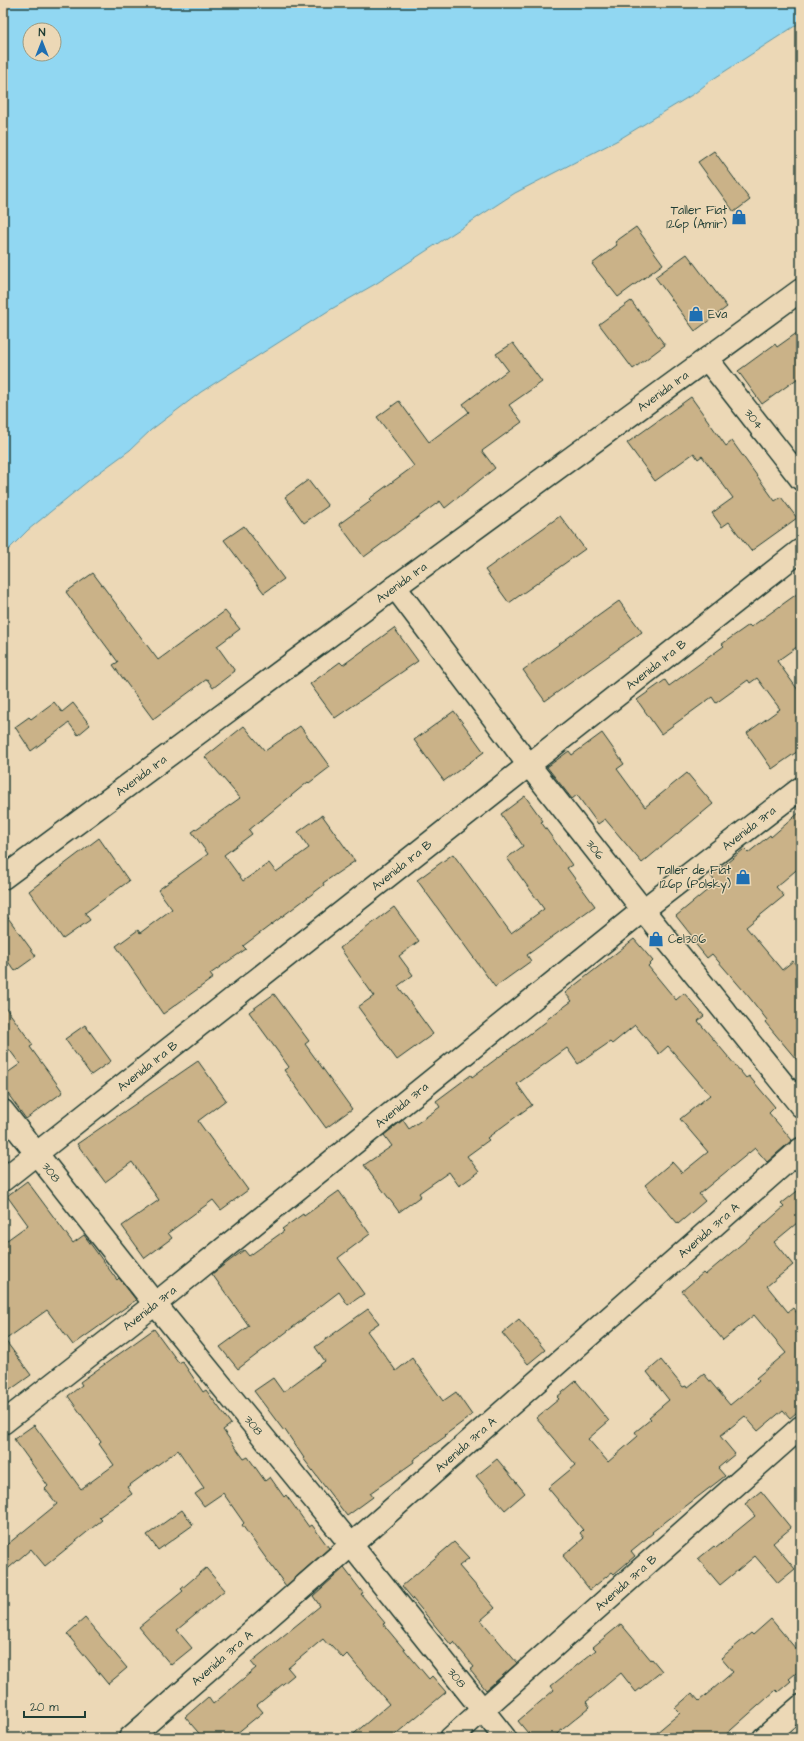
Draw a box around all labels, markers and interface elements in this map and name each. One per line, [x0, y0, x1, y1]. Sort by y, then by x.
north arrow [22, 22, 62, 62]
text: N [39, 25, 46, 40]
place label: Taller Fiat 126p (Amir) [666, 202, 727, 233]
shop icon: Taller Fiat 126p (Amir) [730, 208, 748, 226]
shop icon: Eva [687, 305, 705, 323]
place label: Eva [708, 306, 727, 323]
street label: Avenida 1ra [634, 367, 692, 416]
street label: 304 [740, 405, 767, 433]
street label: Avenida 1ra [373, 558, 431, 607]
street label: Avenida 1ra B [622, 635, 691, 694]
street label: Avenida 1ra [112, 751, 170, 800]
street label: Avenida 3ra [719, 802, 780, 855]
street label: Avenida 1ra B [368, 836, 436, 895]
street label: 306 [582, 836, 608, 864]
place label: Taller de Fiat 126p (Polsky) [657, 862, 731, 894]
shop icon: Taller de Fiat 126p (Polsky) [734, 868, 752, 886]
shop icon: Cel306 [647, 930, 665, 948]
place label: Cel306 [668, 931, 707, 948]
street label: Avenida 1ra B [114, 1037, 182, 1096]
street label: Avenida 3ra [372, 1079, 432, 1132]
street label: 308 [38, 1159, 64, 1186]
street label: Avenida 3ra A [675, 1199, 744, 1262]
street label: Avenida 3ra [119, 1282, 180, 1335]
street label: 308 [240, 1412, 267, 1439]
street label: Avenida 3ra A [432, 1413, 501, 1476]
street label: Avenida 3ra B [592, 1551, 661, 1615]
street label: Avenida 3ra A [188, 1627, 257, 1690]
street label: 308 [443, 1664, 470, 1692]
scale bar [24, 1693, 85, 1719]
text: 20 m [30, 1699, 59, 1716]

